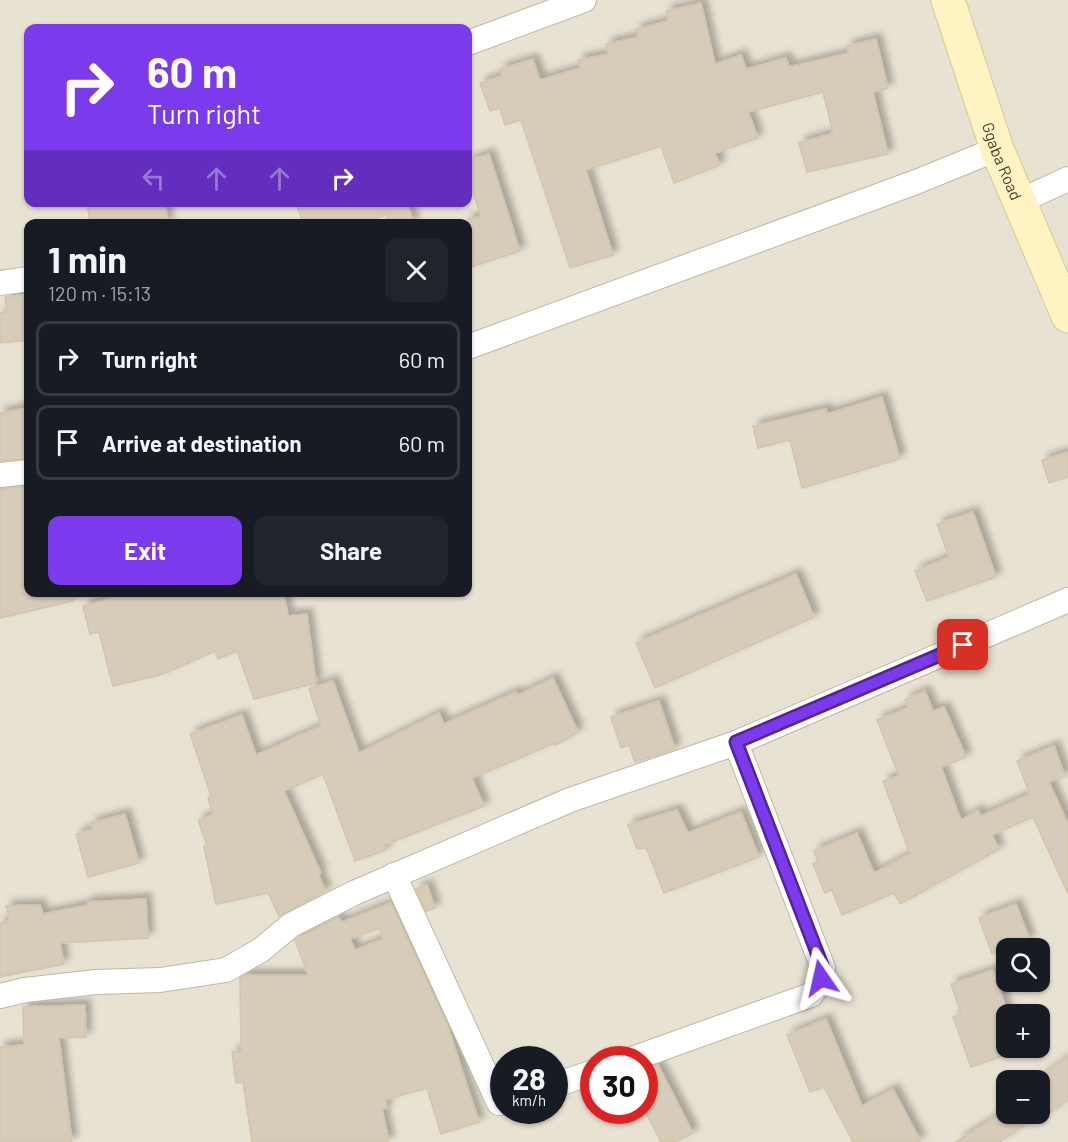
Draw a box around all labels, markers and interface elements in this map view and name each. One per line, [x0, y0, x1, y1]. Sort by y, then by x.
text: 60 m [147, 46, 237, 96]
icon: right [48, 48, 126, 126]
text: Turn right [147, 97, 261, 129]
street label: Ggaba Road [979, 120, 1027, 203]
icon: left [137, 162, 170, 195]
icon: ahead [200, 162, 233, 195]
icon: ahead [263, 162, 296, 195]
icon: right [326, 162, 359, 195]
text: 1 min [48, 237, 127, 280]
button: close [385, 239, 448, 302]
text: 120 m · 15:13 [48, 281, 151, 305]
icon: right [51, 342, 84, 375]
text: Turn right [102, 346, 197, 372]
text: 60 m [399, 346, 445, 372]
icon: arrive [51, 426, 84, 459]
text: Arrive at destination [102, 430, 301, 456]
text: 60 m [399, 430, 445, 456]
button: Exit [48, 516, 242, 585]
button: Share [254, 516, 448, 585]
pin [937, 619, 988, 670]
icon: arrive [946, 628, 979, 661]
map controls [996, 938, 1050, 1124]
button: search [996, 938, 1050, 992]
position arrow [789, 946, 853, 1010]
button: + [996, 1004, 1050, 1058]
speed limit sign: 30 [580, 1046, 658, 1124]
text: 28 [512, 1060, 546, 1096]
button: − [996, 1070, 1050, 1124]
text: km/h [512, 1091, 546, 1109]

